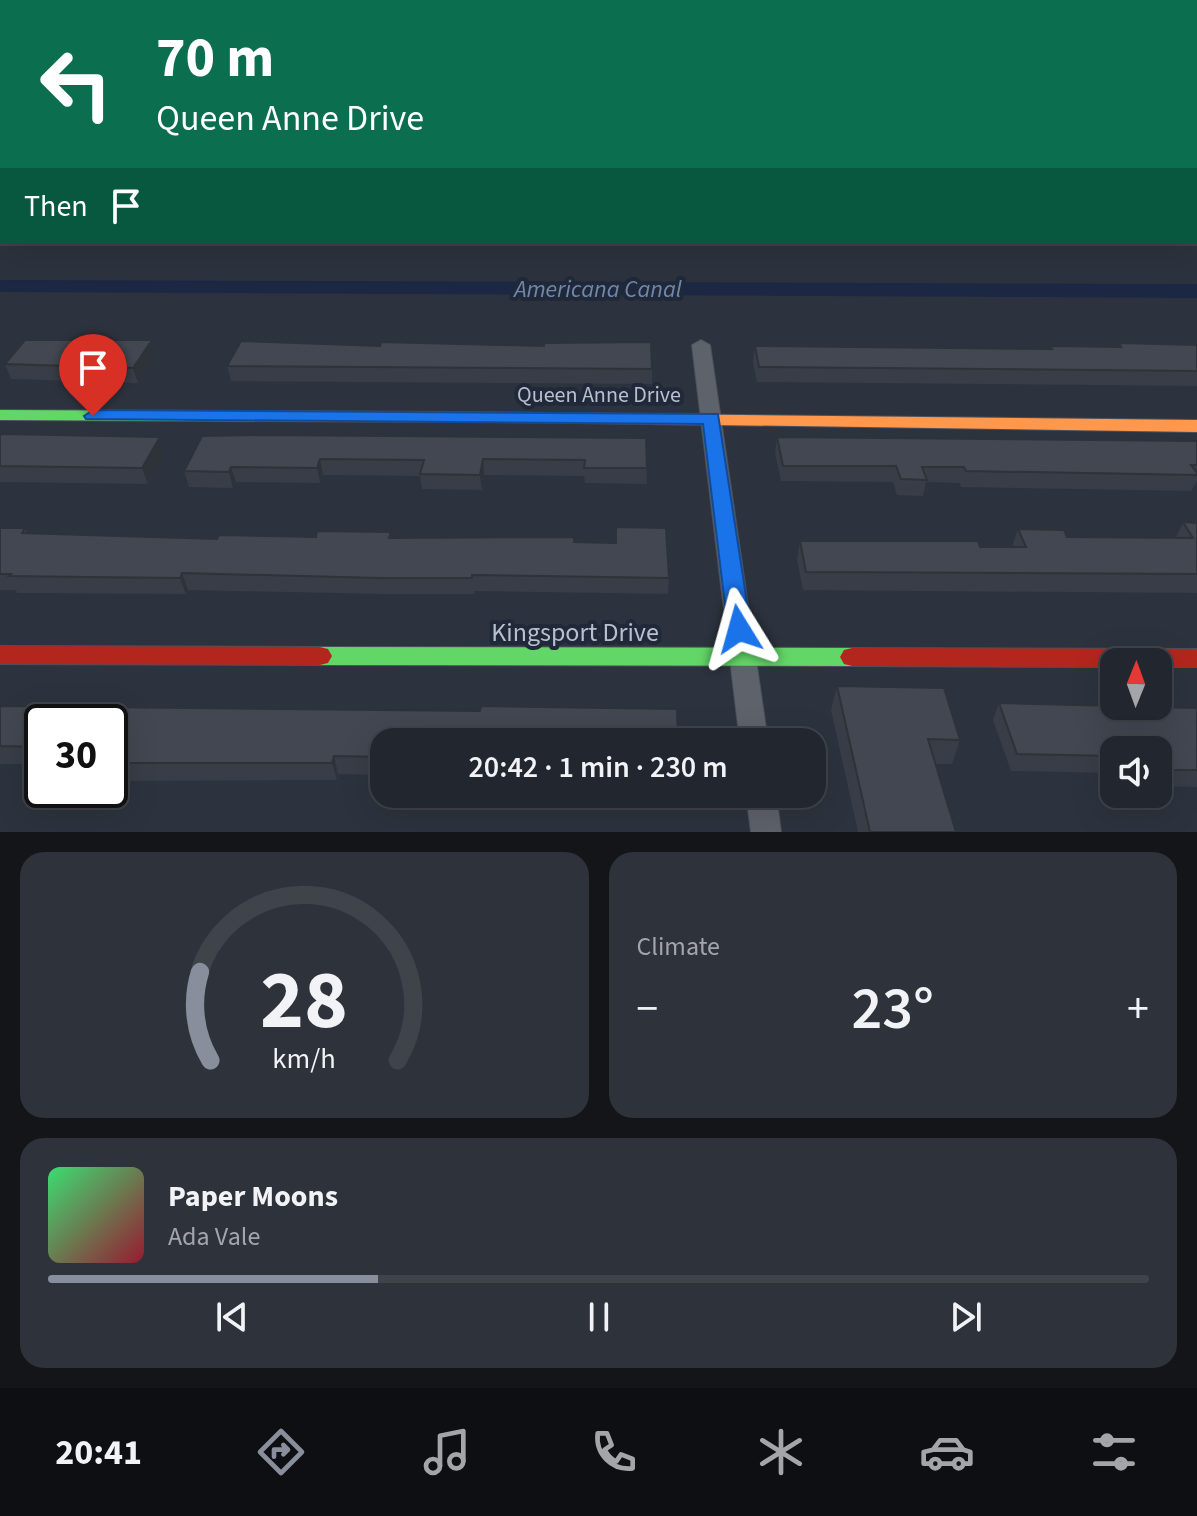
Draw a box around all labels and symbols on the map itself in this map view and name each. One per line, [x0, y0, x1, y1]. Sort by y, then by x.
water label: Americana Canal [512, 272, 682, 307]
pin [59, 334, 127, 416]
street label: Queen Anne Drive [517, 379, 681, 411]
position arrow [697, 587, 781, 671]
street label: Kingsport Drive [491, 614, 659, 651]
north arrow [1100, 648, 1172, 720]
speed limit sign: 30 [24, 704, 128, 808]

